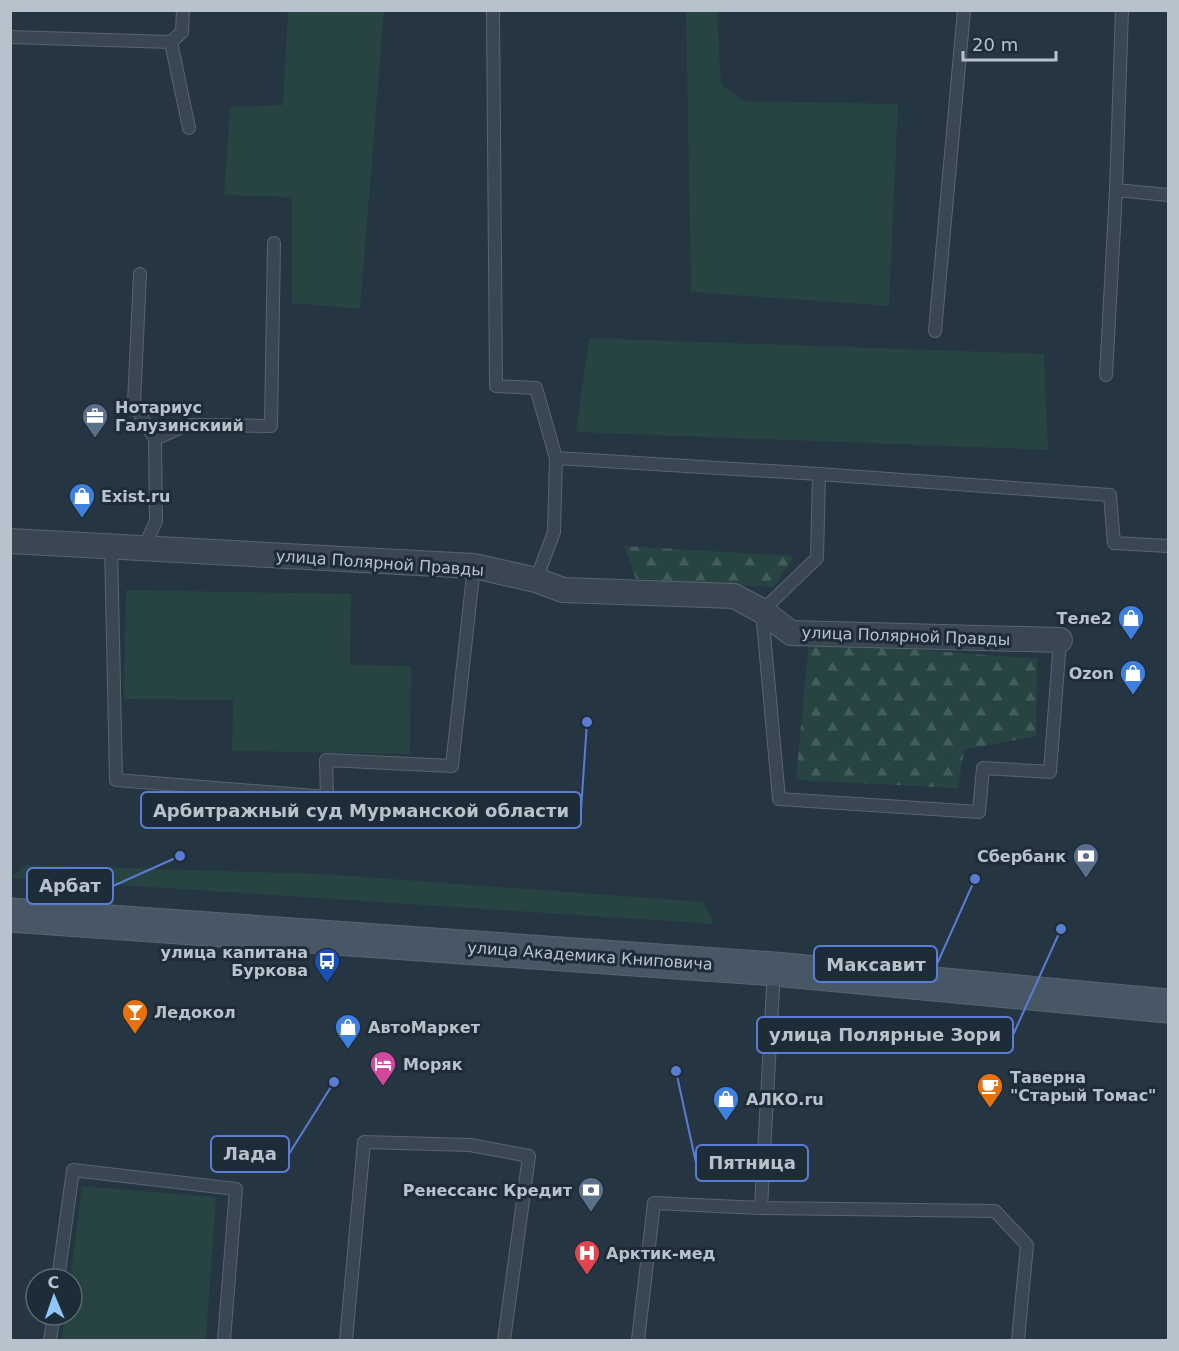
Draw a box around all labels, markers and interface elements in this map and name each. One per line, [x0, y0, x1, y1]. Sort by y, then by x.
scale bar [963, 24, 1056, 62]
text: 20 m [972, 34, 1018, 55]
place label: Нотариус Галузинскиий [115, 398, 244, 435]
office icon: Нотариус Галузинскиий [80, 401, 110, 439]
shop icon: Exist.ru [67, 481, 97, 519]
place label: Exist.ru [101, 487, 170, 506]
street label: улица Полярной Правды [275, 546, 485, 580]
shop icon: Теле2 [1116, 603, 1146, 641]
place label: Теле2 [1057, 609, 1112, 628]
street label: улица Полярной Правды [801, 623, 1011, 649]
shop icon: Ozon [1118, 658, 1148, 696]
place label: Ozon [1069, 664, 1114, 683]
callout: Арбитражный суд Мурманской области [141, 792, 581, 828]
text: Арбитражный суд Мурманской области [153, 800, 569, 821]
bank icon: Сбербанк [1071, 841, 1101, 879]
place label: Сбербанк [977, 847, 1066, 866]
callout: Арбат [27, 868, 113, 904]
text: Арбат [39, 875, 102, 896]
street label: улица Академика Книповича [467, 938, 713, 974]
place label: улица капитана Буркова [161, 943, 308, 980]
bus stop icon: улица капитана Буркова [312, 946, 342, 984]
callout: Максавит [814, 946, 937, 982]
text: Максавит [826, 954, 926, 975]
bar icon: Ледокол [120, 997, 150, 1035]
place label: Ледокол [154, 1003, 236, 1022]
shop icon: АвтоМаркет [333, 1012, 363, 1050]
callout: улица Полярные Зори [757, 1017, 1013, 1053]
place label: АвтоМаркет [368, 1018, 481, 1037]
text: улица Полярные Зори [769, 1024, 1001, 1045]
hotel icon: Моряк [368, 1049, 398, 1087]
place label: Моряк [403, 1055, 463, 1074]
place label: Таверна "Старый Томас" [1010, 1068, 1156, 1105]
cafe icon: Таверна "Старый Томас" [975, 1071, 1005, 1109]
shop icon: АЛКО.ru [711, 1084, 741, 1122]
place label: АЛКО.ru [746, 1090, 824, 1109]
callout: Лада [211, 1136, 289, 1172]
text: Лада [223, 1143, 277, 1164]
callout: Пятница [696, 1145, 808, 1181]
text: Пятница [708, 1152, 796, 1173]
bank icon: Ренессанс Кредит [576, 1175, 606, 1213]
place label: Ренессанс Кредит [403, 1181, 573, 1200]
hospital icon: Арктик-мед [572, 1238, 602, 1276]
place label: Арктик-мед [606, 1244, 716, 1263]
north arrow [24, 1267, 84, 1327]
text: С [47, 1273, 60, 1292]

